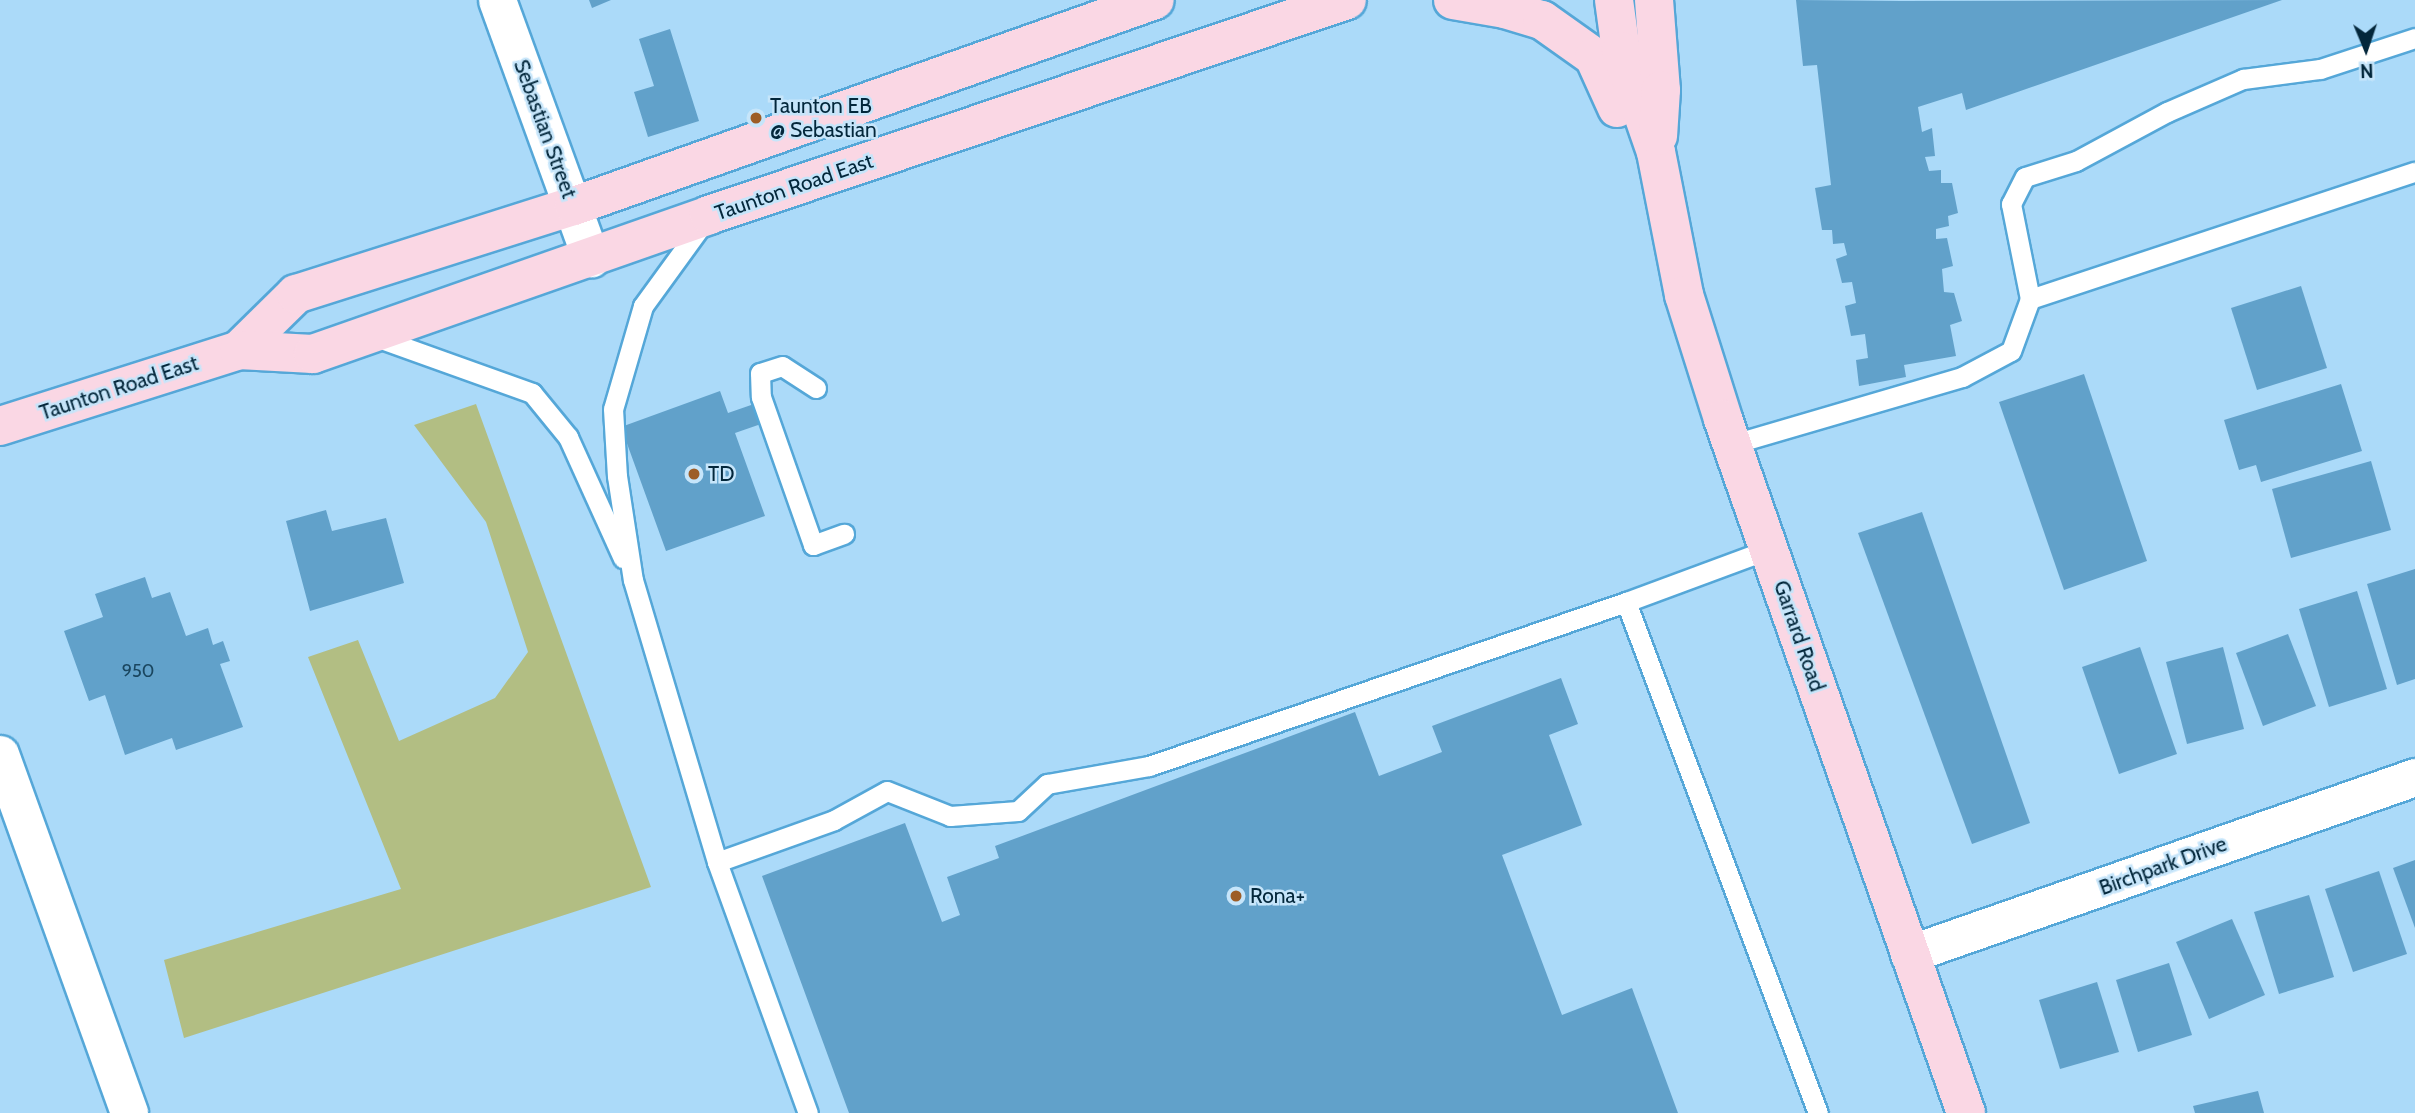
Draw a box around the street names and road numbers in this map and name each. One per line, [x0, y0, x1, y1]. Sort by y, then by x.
street label: Sebastian Street [508, 56, 582, 202]
street label: Taunton Road East [712, 148, 876, 226]
street label: Taunton Road East [36, 350, 202, 426]
street label: Garrard Road [1768, 577, 1830, 695]
street label: Birchpark Drive [2096, 831, 2230, 901]

